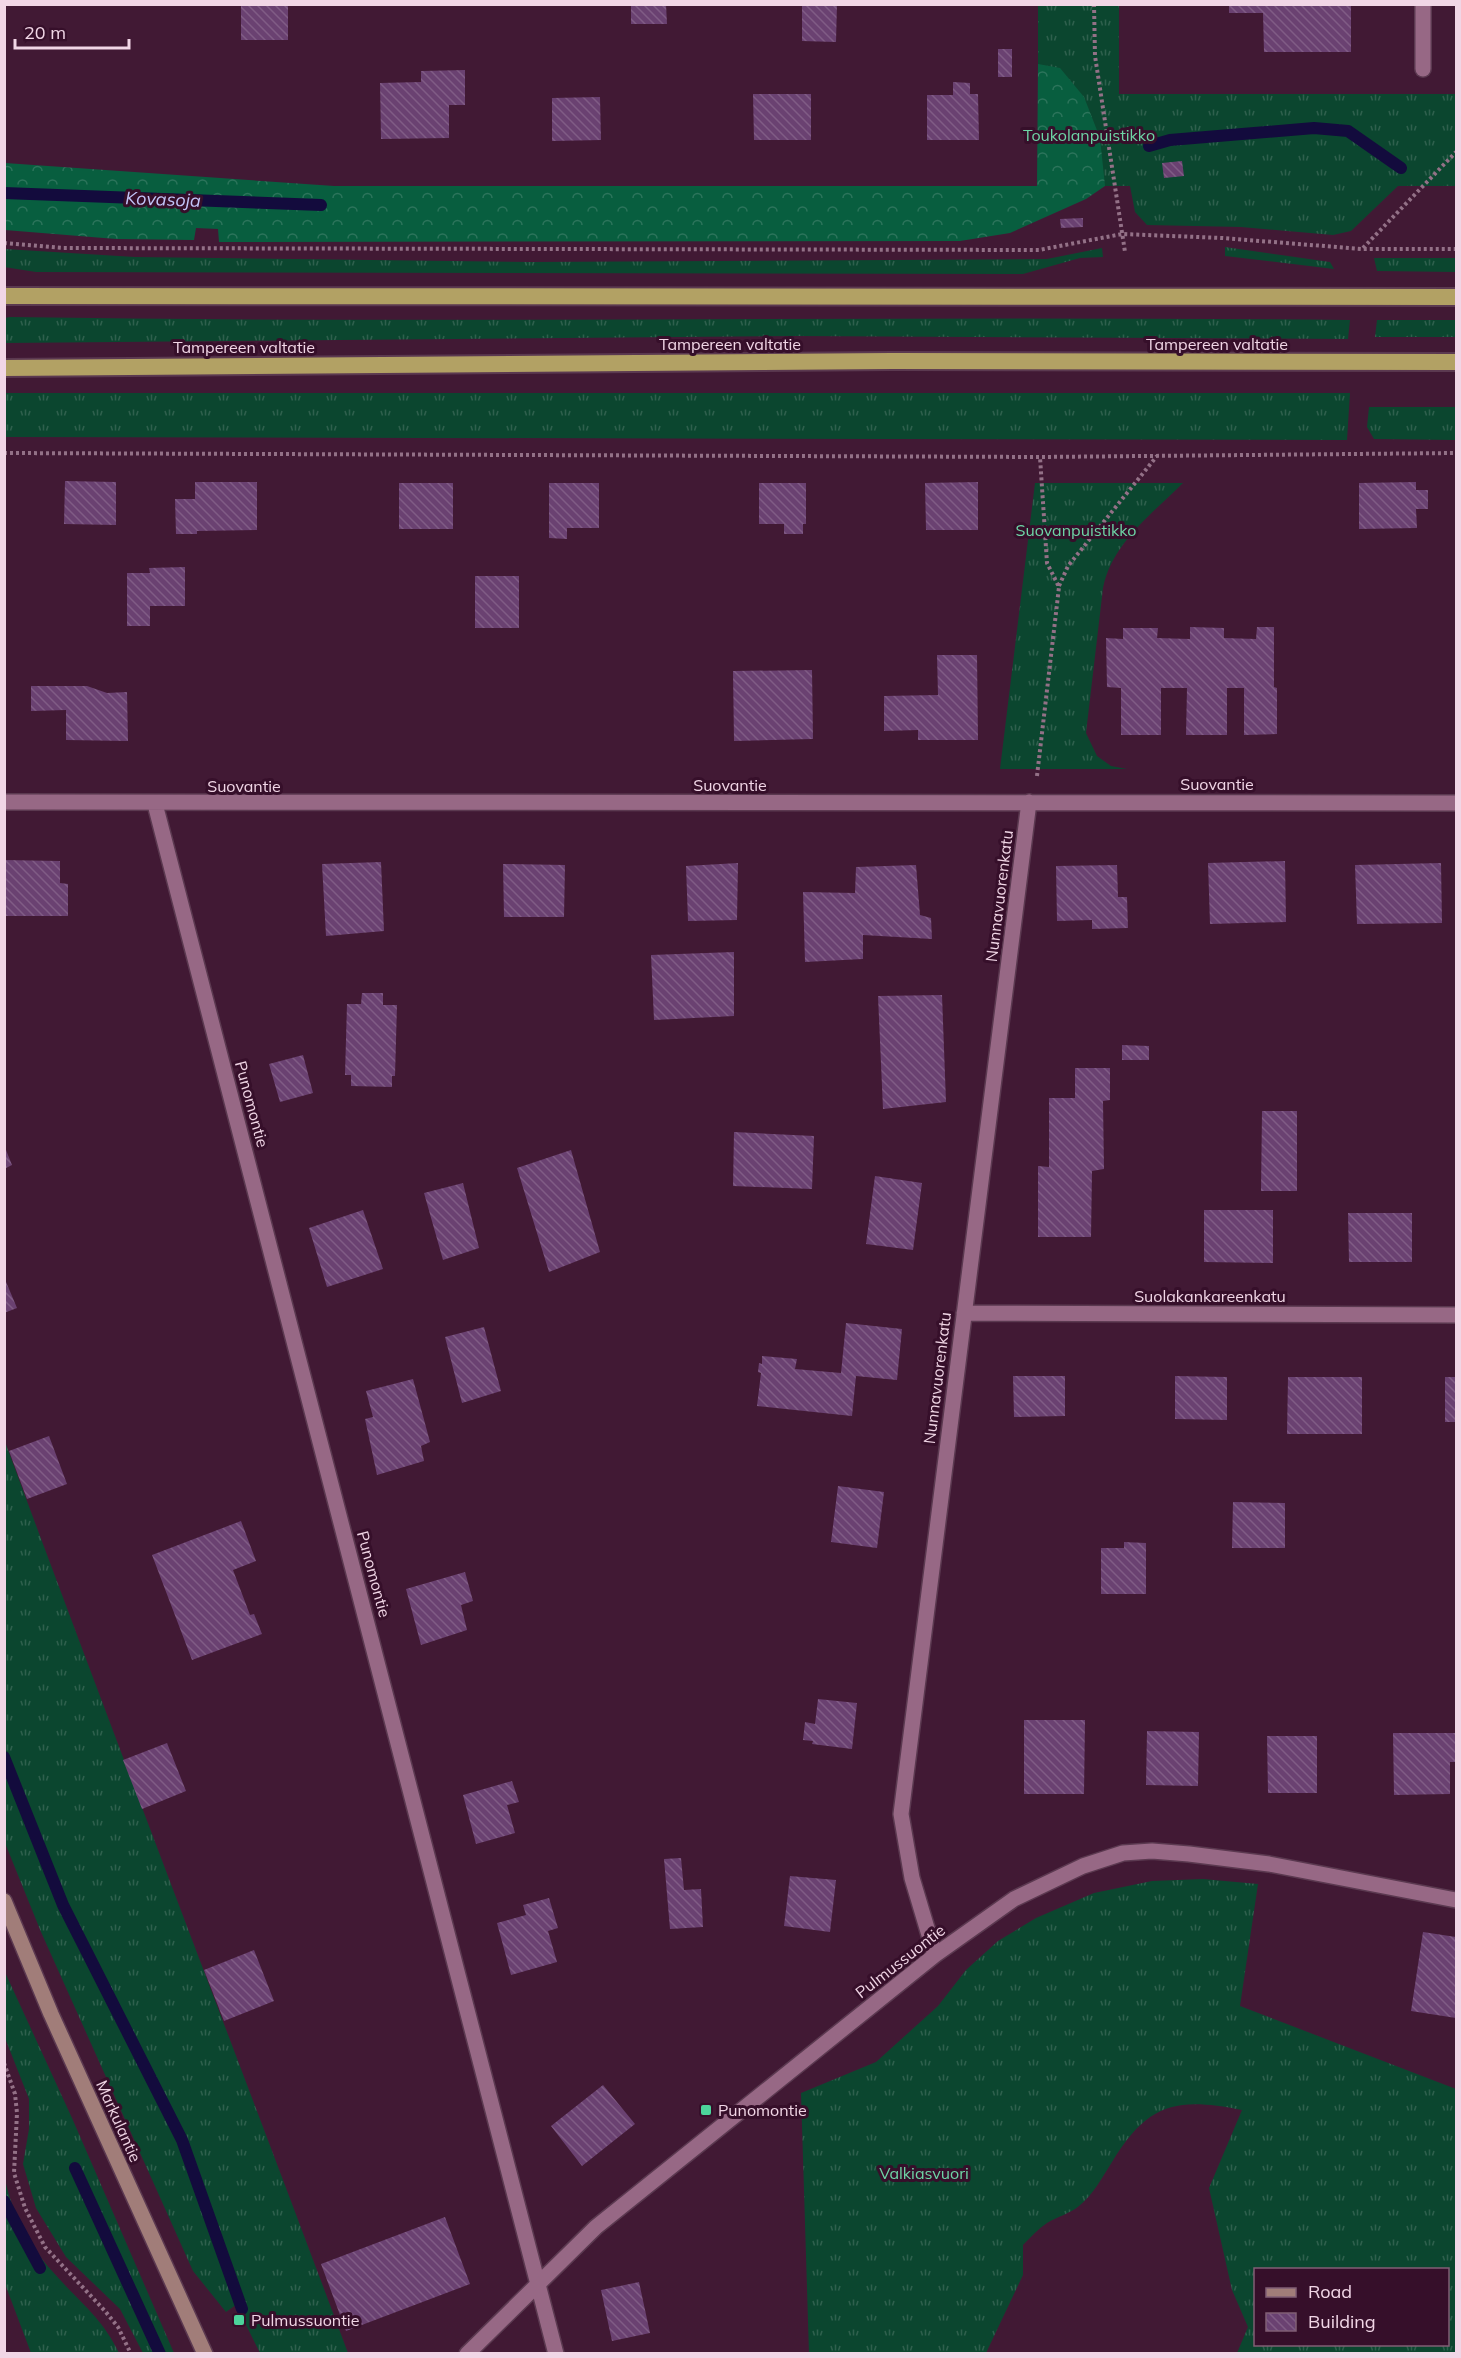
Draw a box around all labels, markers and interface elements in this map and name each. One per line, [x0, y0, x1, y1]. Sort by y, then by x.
scale bar [15, 12, 129, 50]
text: 20 m [24, 21, 66, 44]
park label: Toukolanpuistikko [1023, 125, 1155, 145]
water label: Kovasoja [125, 186, 201, 212]
street label: Tampereen valtatie [659, 334, 801, 354]
street label: Tampereen valtatie [1146, 334, 1288, 354]
street label: Tampereen valtatie [173, 337, 315, 357]
park label: Suovanpuistikko [1016, 520, 1136, 540]
street label: Suovantie [1180, 774, 1254, 794]
street label: Suovantie [693, 775, 767, 795]
street label: Suovantie [207, 776, 281, 796]
street label: Nunnavuorenkatu [981, 829, 1017, 963]
street label: Punomontie [231, 1059, 273, 1149]
street label: Suolakankareenkatu [1134, 1286, 1286, 1306]
street label: Nunnavuorenkatu [919, 1311, 955, 1445]
street label: Punomontie [353, 1529, 395, 1619]
street label: Pulmussuontie [851, 1920, 949, 2002]
street label: Markulantie [92, 2077, 146, 2165]
place label: Punomontie [718, 2100, 807, 2120]
marker: Punomontie [699, 2103, 713, 2117]
park label: Valkiasvuori [879, 2163, 969, 2183]
legend [1254, 2268, 1449, 2346]
text: Road [1308, 2280, 1352, 2303]
place label: Pulmussuontie [251, 2310, 359, 2330]
text: Building [1308, 2310, 1376, 2333]
marker: Pulmussuontie [232, 2313, 246, 2327]

